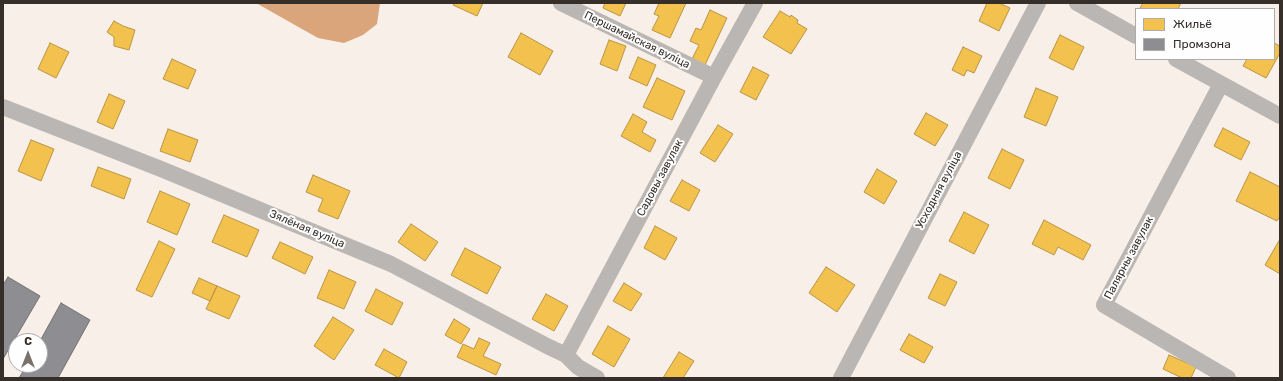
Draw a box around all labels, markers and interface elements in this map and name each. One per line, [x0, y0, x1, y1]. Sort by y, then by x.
legend [1135, 8, 1275, 60]
street label: Першамайская вуліца [582, 9, 692, 71]
text: Жильё [1173, 17, 1212, 31]
text: Промзона [1173, 37, 1231, 51]
street label: Садовы завулак [634, 137, 686, 219]
street label: Усходняя вуліца [913, 149, 965, 231]
street label: Зялёная вуліца [267, 207, 347, 251]
street label: Палярны завулак [1102, 214, 1156, 302]
north arrow [8, 333, 48, 373]
text: С [24, 335, 32, 348]

